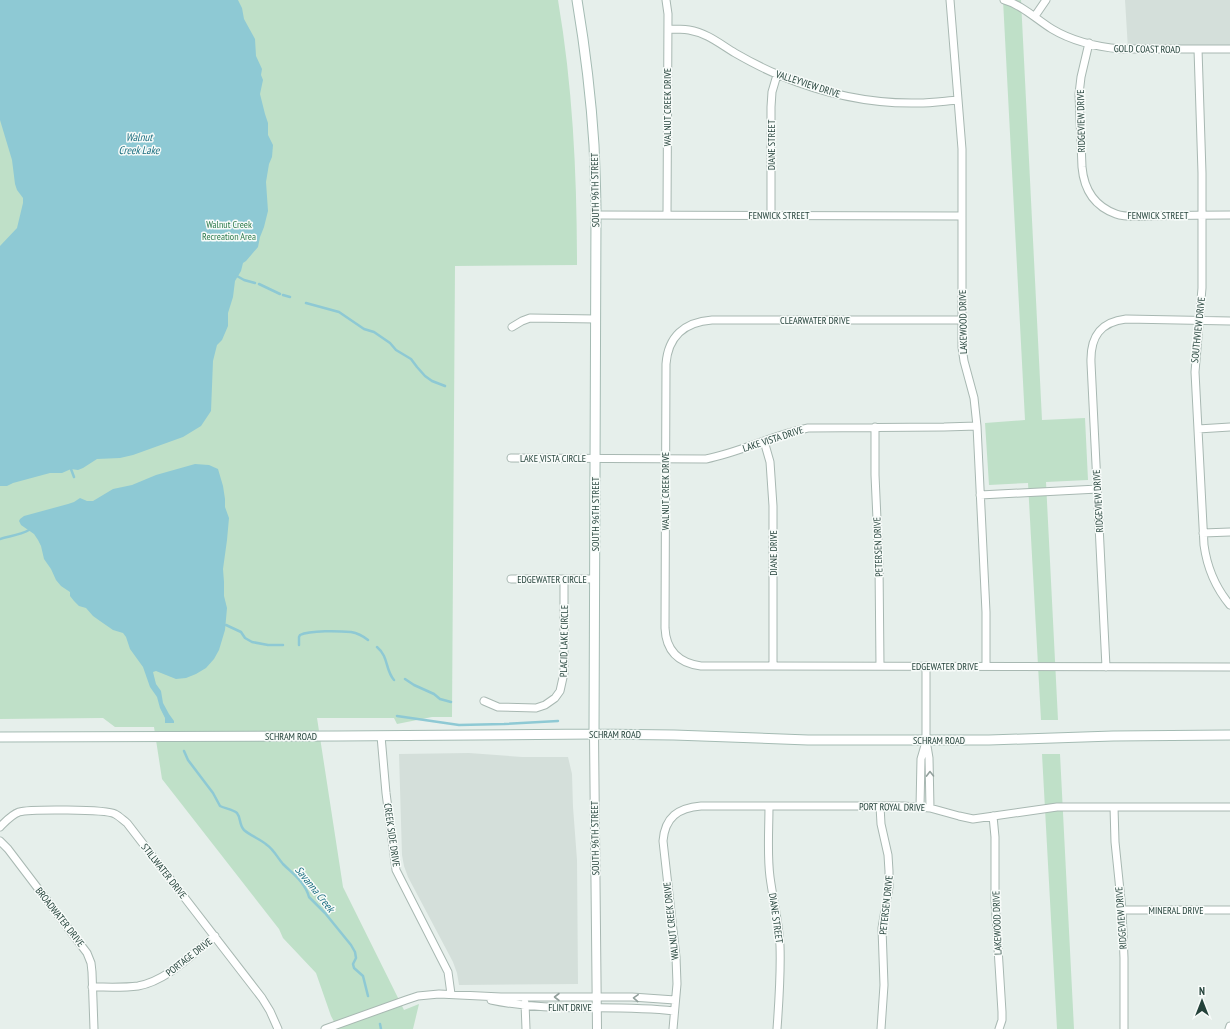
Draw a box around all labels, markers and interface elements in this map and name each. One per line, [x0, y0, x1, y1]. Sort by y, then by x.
street label: GOLD COAST ROAD [1114, 42, 1180, 56]
street label: VALLEYVIEW DRIVE [773, 67, 842, 101]
street label: WALNUT CREEK DRIVE [661, 68, 674, 146]
street label: RIDGEVIEW DRIVE [1074, 90, 1088, 152]
street label: DIANE STREET [765, 119, 778, 170]
water label: Walnut Creek Lake [119, 130, 161, 157]
street label: SOUTH 96TH STREET [588, 152, 602, 227]
street label: FENWICK STREET [749, 209, 810, 222]
street label: FENWICK STREET [1128, 209, 1189, 222]
park label: Walnut Creek Recreation Area [202, 218, 256, 243]
street label: LAKEWOOD DRIVE [956, 290, 970, 354]
street label: SOUTHVIEW DRIVE [1188, 297, 1208, 363]
street label: CLEARWATER DRIVE [780, 314, 850, 327]
street label: LAKE VISTA DRIVE [741, 423, 805, 455]
street label: LAKE VISTA CIRCLE [520, 452, 586, 465]
street label: WALNUT CREEK DRIVE [659, 452, 672, 530]
street label: RIDGEVIEW DRIVE [1090, 469, 1106, 533]
street label: SOUTH 96TH STREET [589, 476, 602, 551]
street label: PETERSEN DRIVE [870, 517, 886, 577]
street label: DIANE DRIVE [767, 530, 780, 576]
street label: EDGEWATER CIRCLE [517, 573, 587, 586]
street label: PLACID LAKE CIRCLE [557, 605, 571, 677]
street label: EDGEWATER DRIVE [912, 660, 978, 673]
street label: SCHRAM ROAD [589, 728, 641, 741]
street label: SCHRAM ROAD [265, 730, 317, 743]
street label: SCHRAM ROAD [913, 734, 965, 747]
one-way arrow [926, 771, 934, 777]
street label: SOUTH 96TH STREET [588, 800, 602, 875]
street label: PORT ROYAL DRIVE [859, 800, 925, 814]
street label: CREEK SIDE DRIVE [381, 802, 403, 868]
street label: STILLWATER DRIVE [138, 841, 190, 901]
water label: Savanna Creek [292, 863, 339, 916]
street label: PETERSEN DRIVE [876, 875, 896, 935]
street label: WALNUT CREEK DRIVE [660, 881, 682, 961]
street label: BROADWATER DRIVE [33, 885, 87, 949]
street label: RIDGEVIEW DRIVE [1112, 886, 1130, 950]
street label: LAKEWOOD DRIVE [989, 891, 1005, 955]
street label: DIANE STREET [766, 892, 786, 945]
street label: MINERAL DRIVE [1149, 904, 1203, 917]
street label: PORTAGE DRIVE [163, 935, 215, 979]
north arrow [1182, 981, 1222, 1021]
text: N [1199, 984, 1205, 998]
one-way arrow [554, 993, 560, 1001]
one-way arrow [633, 993, 639, 1002]
street label: FLINT DRIVE [548, 1001, 592, 1014]

